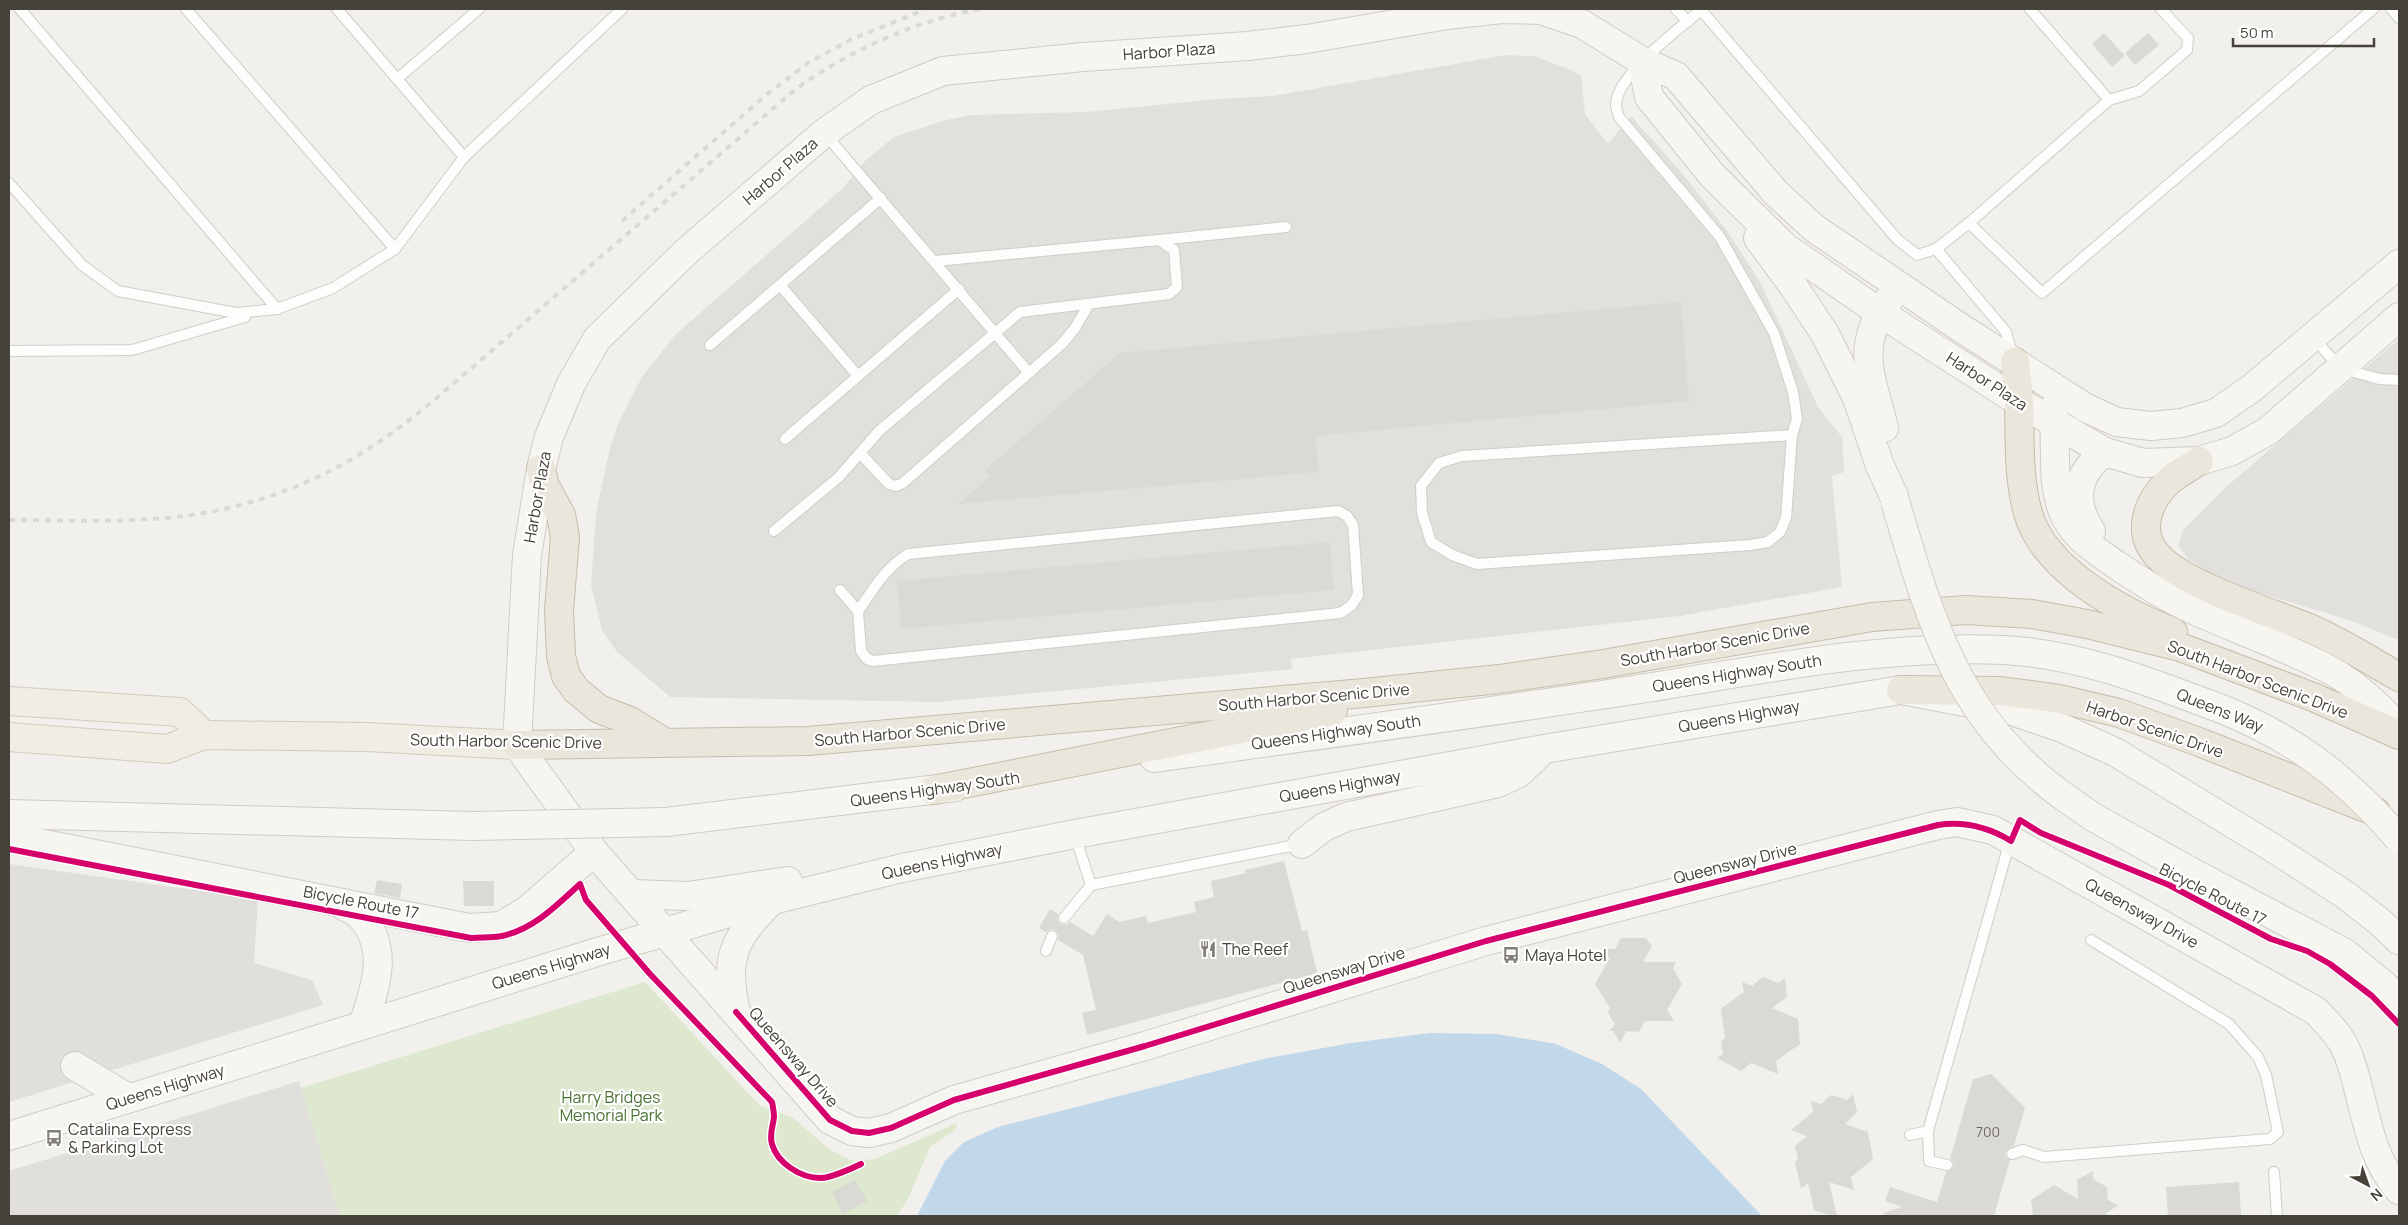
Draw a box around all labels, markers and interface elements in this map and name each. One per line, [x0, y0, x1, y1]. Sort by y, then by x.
scale bar [2233, 15, 2374, 47]
text: 50 m [2240, 22, 2274, 43]
street label: Harbor Plaza [1122, 37, 1216, 65]
street label: Harbor Plaza [738, 132, 822, 210]
street label: Harbor Plaza [1942, 347, 2032, 415]
street label: Harbor Plaza [518, 449, 556, 545]
street label: South Harbor Scenic Drive [1619, 617, 1811, 671]
street label: South Harbor Scenic Drive [2165, 634, 2351, 724]
street label: Queens Highway South [1651, 649, 1823, 697]
street label: South Harbor Scenic Drive [1218, 678, 1410, 716]
street label: Queens Way [2173, 683, 2267, 738]
street label: Queens Highway [1677, 694, 1802, 738]
street label: Harbor Scenic Drive [2083, 695, 2227, 763]
street label: Queens Highway South [1250, 709, 1422, 755]
street label: South Harbor Scenic Drive [814, 713, 1006, 751]
street label: South Harbor Scenic Drive [410, 728, 602, 754]
street label: Queens Highway [1278, 764, 1403, 808]
street label: Queens Highway South [849, 766, 1021, 812]
street label: Queens Highway [880, 837, 1005, 885]
street label: Queensway Drive [1671, 837, 1799, 889]
street label: Bicycle Route 17 [2156, 858, 2270, 930]
street label: Queensway Drive [2081, 873, 2203, 953]
street label: Bicycle Route 17 [301, 880, 421, 924]
street label: Queens Highway [489, 937, 614, 994]
place label: The Reef [1222, 938, 1288, 960]
restaurant icon: The Reef [1198, 939, 1218, 959]
street label: Queensway Drive [1280, 941, 1408, 999]
place label: Maya Hotel [1525, 944, 1607, 966]
bus stop icon: Maya Hotel [1501, 945, 1521, 965]
street label: Queensway Drive [744, 1002, 844, 1112]
street label: Queens Highway [103, 1058, 228, 1115]
park label: Harry Bridges Memorial Park [560, 1086, 663, 1126]
place label: Catalina Express & Parking Lot [68, 1118, 191, 1158]
house number: 700 [1976, 1122, 2000, 1141]
bus stop icon: Catalina Express & Parking Lot [44, 1128, 64, 1148]
north arrow [2343, 1160, 2393, 1210]
text: N [2367, 1185, 2387, 1206]

